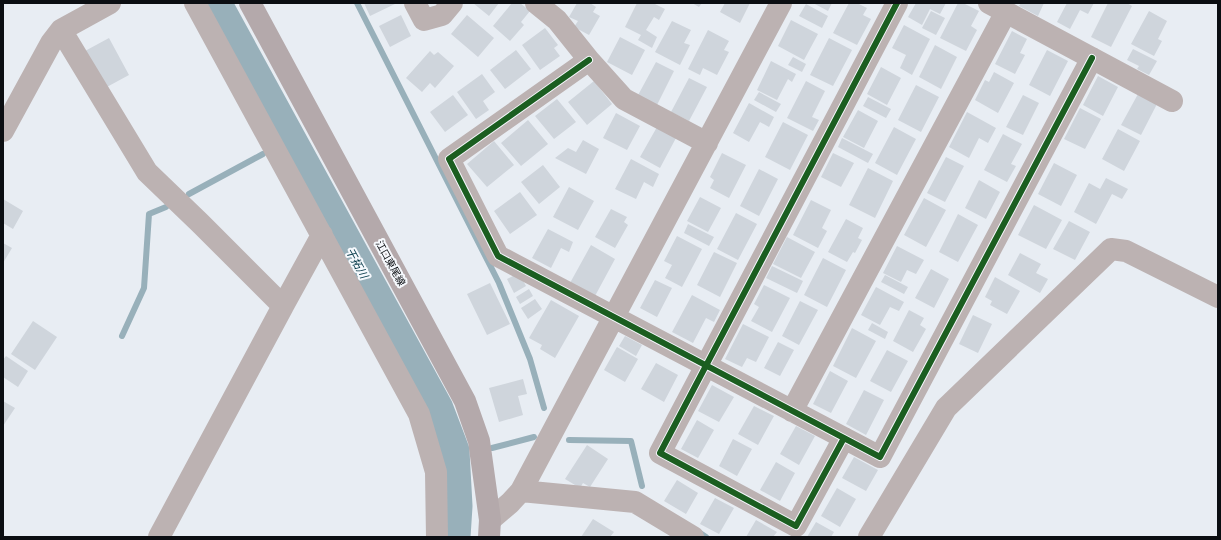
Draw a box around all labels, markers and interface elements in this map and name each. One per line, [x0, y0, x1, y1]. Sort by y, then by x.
street label: 江口東尾線 [373, 238, 408, 288]
water label: 干拓川 [343, 245, 372, 282]

